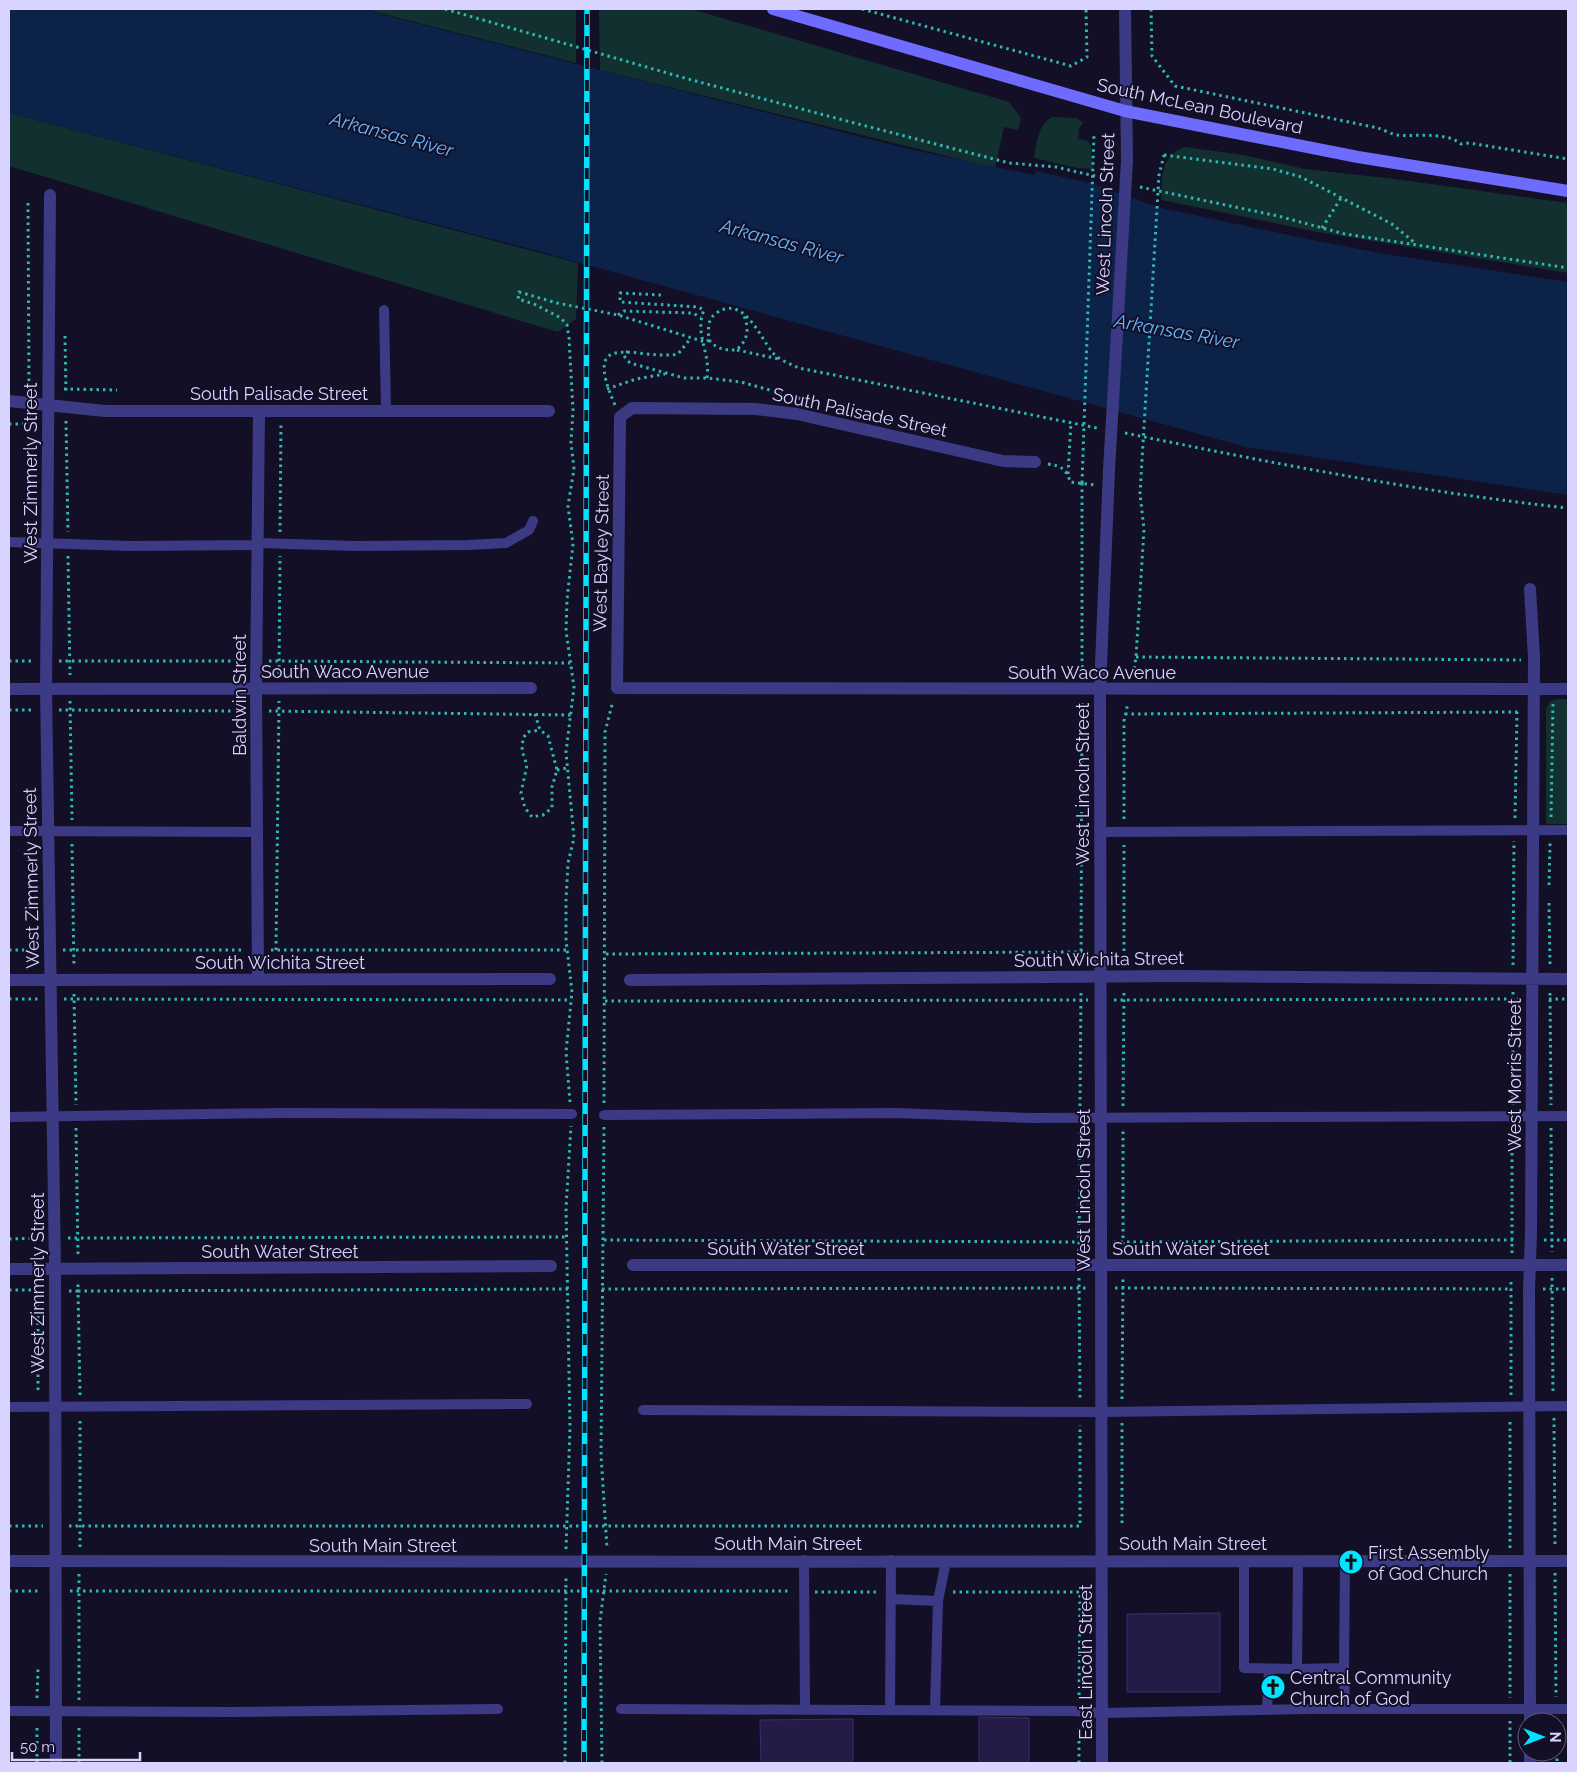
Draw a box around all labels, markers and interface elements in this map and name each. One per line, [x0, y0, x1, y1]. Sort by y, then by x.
street label: South McLean Boulevard [1095, 74, 1305, 138]
water label: Arkansas River [327, 107, 457, 161]
street label: West Lincoln Street [1092, 132, 1118, 296]
water label: Arkansas River [717, 214, 847, 268]
water label: Arkansas River [1112, 309, 1243, 353]
street label: West Zimmerly Street [20, 382, 41, 564]
street label: South Palisade Street [190, 383, 368, 404]
street label: South Palisade Street [771, 383, 949, 441]
street label: West Bayley Street [589, 474, 613, 632]
street label: Baldwin Street [229, 634, 250, 756]
street label: South Waco Avenue [261, 661, 430, 682]
street label: South Waco Avenue [1008, 662, 1177, 683]
street label: West Lincoln Street [1072, 703, 1093, 865]
street label: West Zimmerly Street [19, 787, 43, 969]
street label: South Wichita Street [1014, 947, 1184, 971]
street label: South Wichita Street [195, 952, 365, 973]
street label: West Morris Street [1504, 998, 1525, 1152]
street label: West Lincoln Street [1073, 1109, 1094, 1271]
street label: West Zimmerly Street [27, 1192, 48, 1374]
street label: South Water Street [707, 1238, 865, 1259]
street label: South Water Street [1112, 1238, 1270, 1259]
street label: South Water Street [201, 1241, 359, 1262]
street label: South Main Street [714, 1533, 862, 1554]
street label: South Main Street [1119, 1533, 1267, 1554]
street label: South Main Street [309, 1535, 457, 1556]
place label: First Assembly of God Church [1368, 1542, 1490, 1584]
church icon: First Assembly of God Church [1338, 1549, 1364, 1575]
street label: East Lincoln Street [1075, 1584, 1096, 1740]
place label: Central Community Church of God [1290, 1667, 1452, 1709]
church icon: Central Community Church of God [1260, 1674, 1286, 1700]
north arrow [1517, 1712, 1567, 1762]
scale bar [12, 1730, 140, 1762]
text: N [1547, 1732, 1563, 1742]
text: 50 m [20, 1738, 55, 1756]

